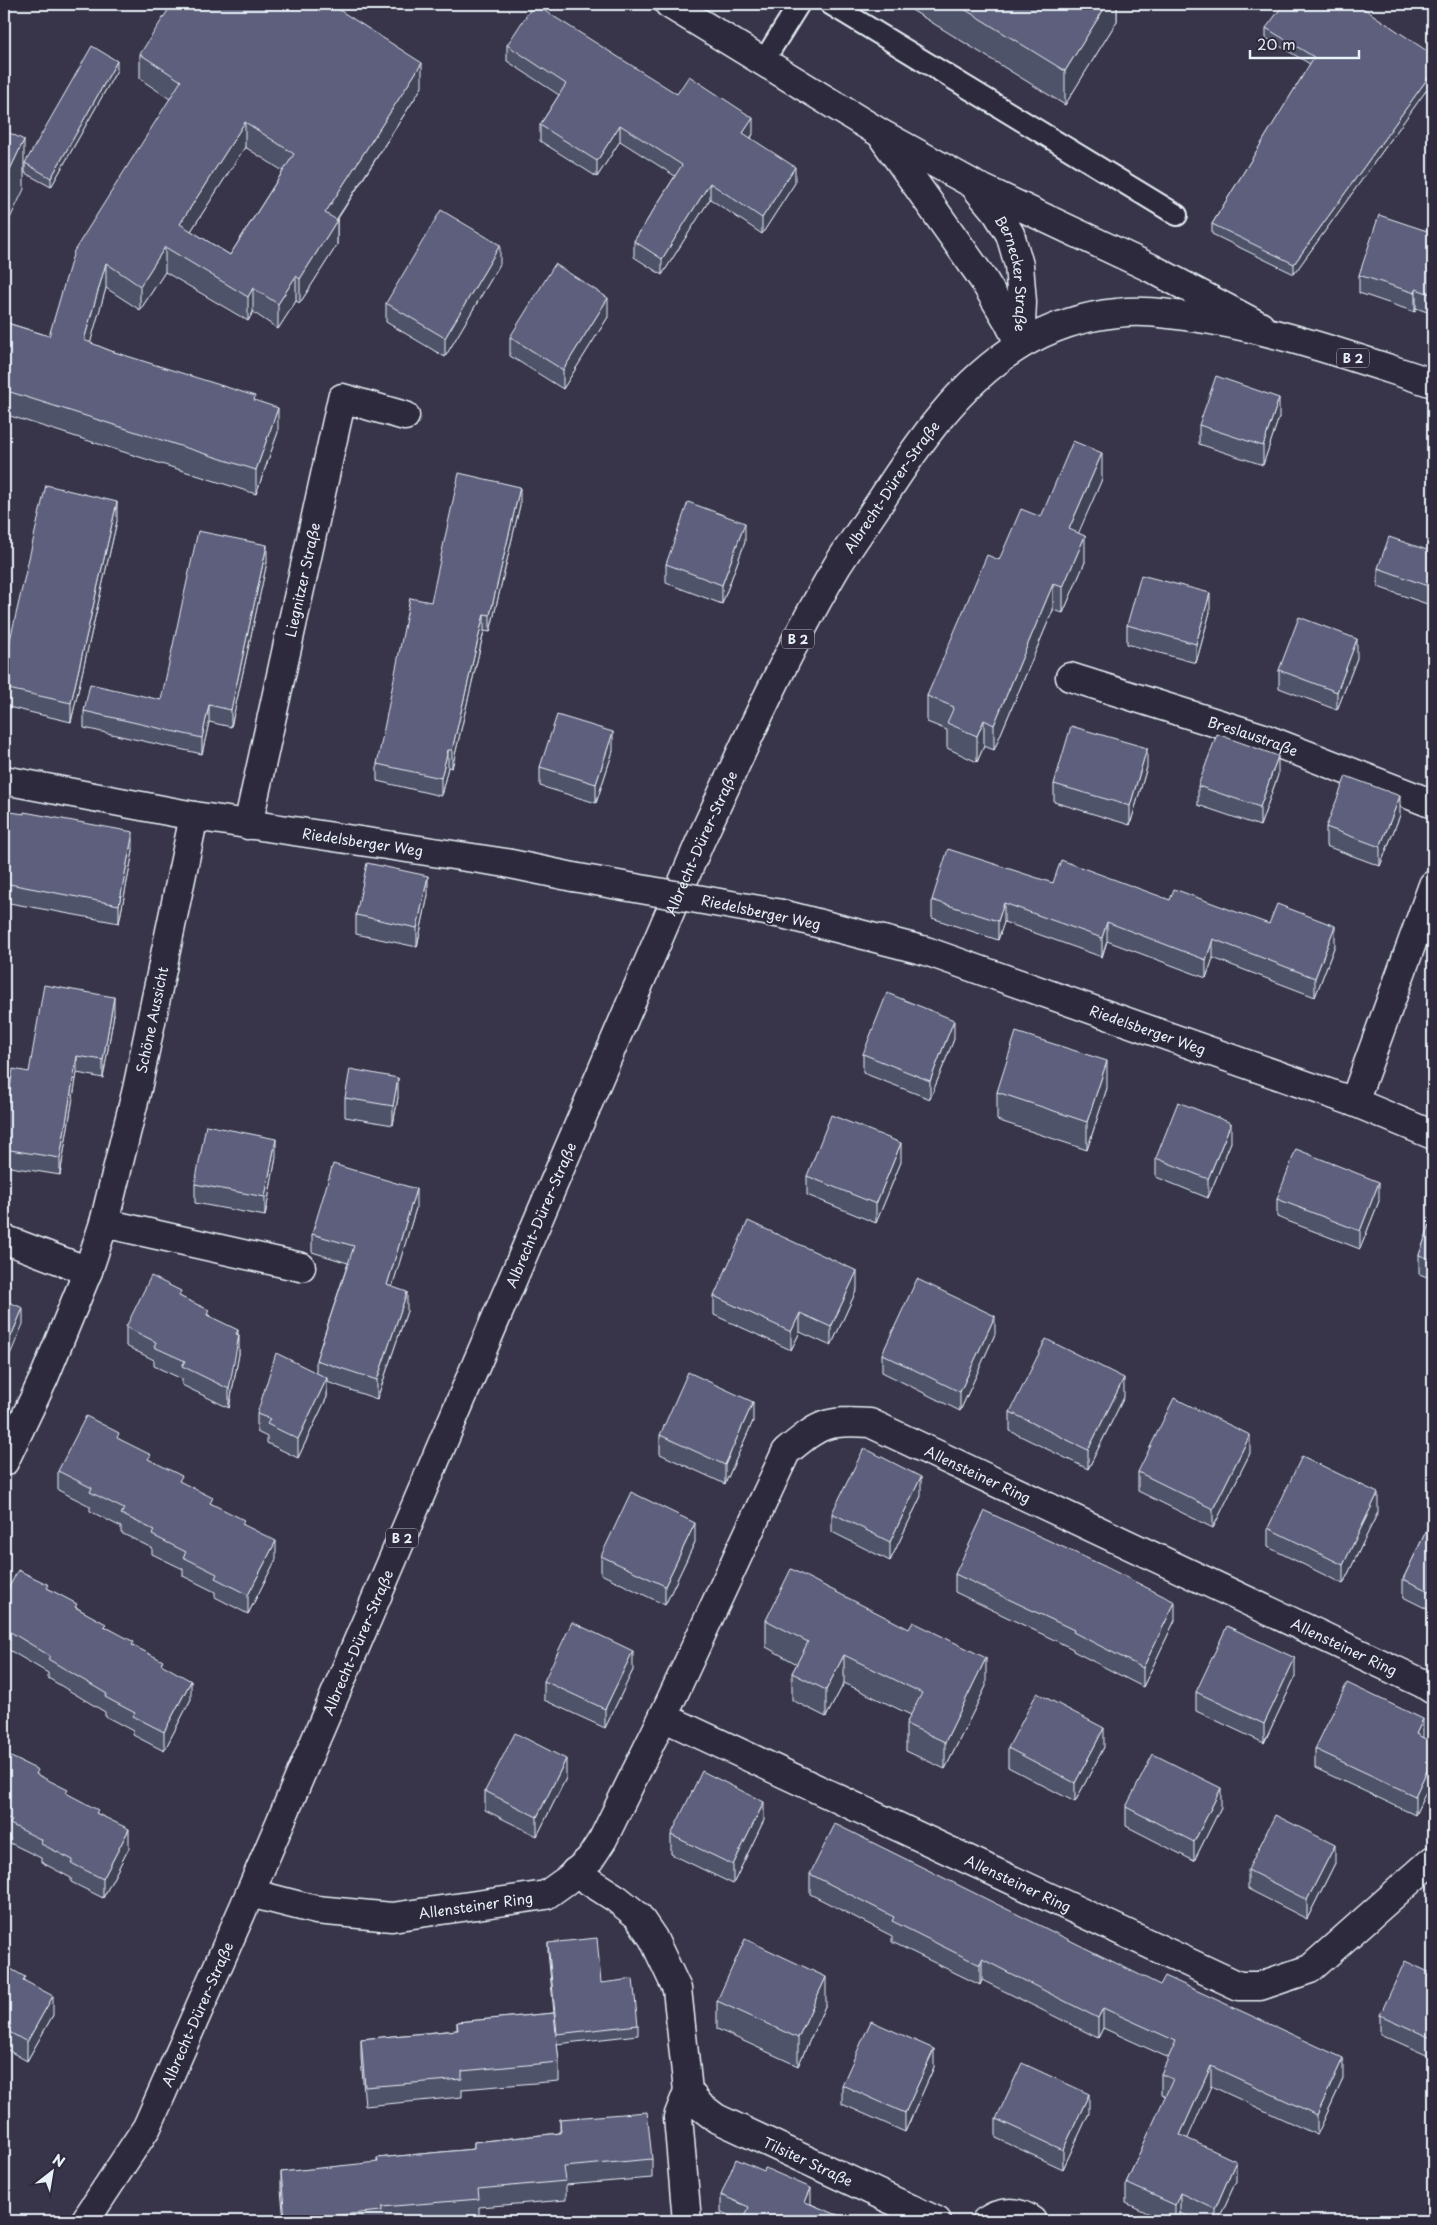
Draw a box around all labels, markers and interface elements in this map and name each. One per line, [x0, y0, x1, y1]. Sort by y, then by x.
scale bar [1250, 28, 1358, 60]
text: 20 m [1257, 32, 1296, 55]
street label: Bernecker Straße [990, 211, 1033, 332]
road number: B 2 [1337, 348, 1369, 368]
street label: Albrecht-Dürer-Straße [838, 416, 944, 557]
street label: Liegnitzer Straße [279, 521, 325, 639]
road number: B 2 [782, 630, 814, 648]
street label: Breslaustraße [1205, 710, 1301, 761]
street label: Albrecht-Dürer-Straße [659, 767, 742, 918]
street label: Riedelsberger Weg [301, 822, 425, 861]
street label: Riedelsberger Weg [699, 889, 823, 935]
street label: Schöne Aussicht [130, 965, 173, 1075]
street label: Riedelsberger Weg [1087, 999, 1209, 1059]
street label: Albrecht-Dürer-Straße [500, 1139, 581, 1291]
street label: Allensteiner Ring [921, 1440, 1034, 1508]
road number: B 2 [386, 1529, 418, 1548]
street label: Albrecht-Dürer-Straße [317, 1566, 398, 1718]
street label: Allensteiner Ring [1288, 1612, 1401, 1680]
street label: Allensteiner Ring [962, 1849, 1075, 1917]
street label: Allensteiner Ring [417, 1887, 534, 1924]
street label: Albrecht-Dürer-Straße [156, 1938, 238, 2090]
street label: Tilsiter Straße [760, 2131, 857, 2191]
north arrow [28, 2148, 78, 2198]
text: N [49, 2149, 69, 2172]

